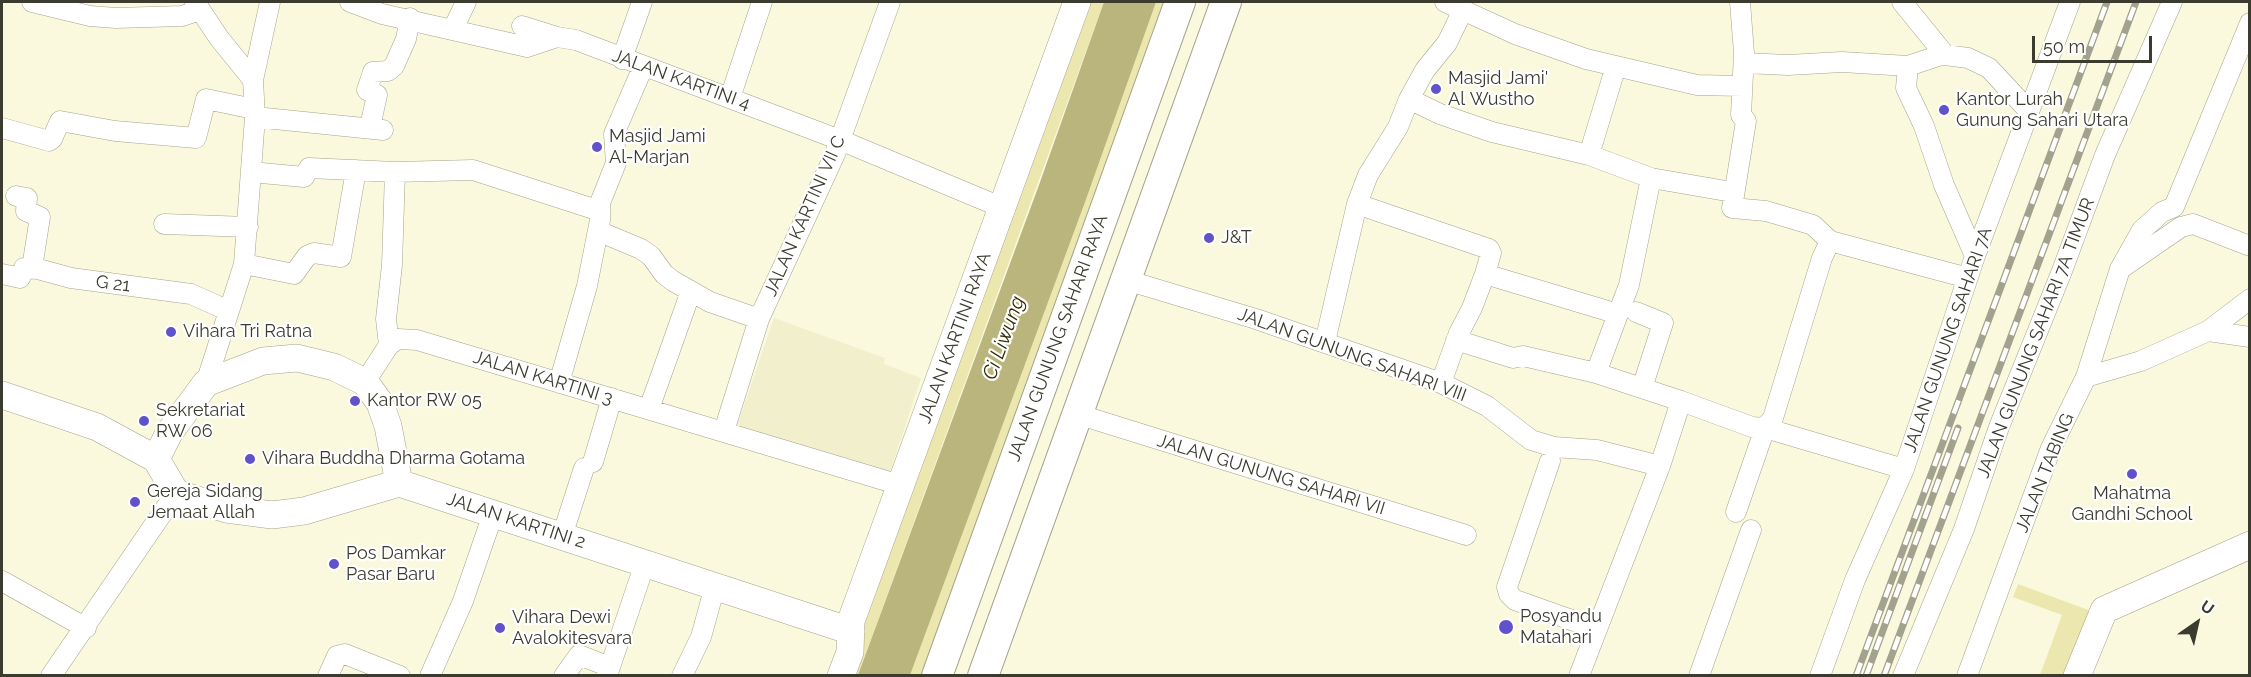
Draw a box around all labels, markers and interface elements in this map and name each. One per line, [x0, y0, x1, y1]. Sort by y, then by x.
scale bar [2035, 24, 2155, 62]
text: 50 m [2043, 36, 2085, 57]
street label: JALAN KARTINI 4 [609, 45, 753, 115]
place label: Masjid Jami' Al Wustho [1448, 68, 1548, 110]
marker: Masjid Jami' Al Wustho [1429, 82, 1443, 96]
place label: Kantor Lurah Gunung Sahari Utara [1956, 89, 2128, 132]
marker: Kantor Lurah Gunung Sahari Utara [1937, 103, 1951, 117]
place label: Masjid Jami Al-Marjan [609, 126, 706, 168]
street label: JALAN KARTINI VII C [760, 132, 850, 300]
marker: Masjid Jami Al-Marjan [590, 140, 604, 154]
street label: JALAN GUNUNG SAHARI 7A TIMUR [1972, 195, 2100, 481]
street label: JALAN GUNUNG SAHARI RAYA [1003, 212, 1113, 464]
street label: JALAN GUNUNG SAHARI 7A [1899, 224, 1997, 456]
place label: J&T [1221, 227, 1252, 249]
marker: J&T [1202, 231, 1216, 245]
street label: JALAN KARTINI RAYA [914, 250, 996, 426]
street label: G 21 [95, 271, 131, 297]
water label: Ci Liwung [978, 293, 1030, 383]
street label: JALAN GUNUNG SAHARI VIII [1235, 304, 1469, 406]
place label: Vihara Tri Ratna [183, 321, 312, 343]
marker: Vihara Tri Ratna [164, 325, 178, 339]
street label: JALAN KARTINI 3 [470, 346, 616, 410]
place label: Kantor RW 05 [367, 390, 482, 412]
marker: Kantor RW 05 [348, 394, 362, 408]
place label: Sekretariat RW 06 [156, 400, 245, 442]
street label: JALAN TABING [2011, 410, 2079, 536]
marker: Sekretariat RW 06 [137, 414, 151, 428]
street label: JALAN GUNUNG SAHARI VII [1154, 430, 1388, 520]
place label: Vihara Buddha Dharma Gotama [262, 448, 525, 470]
marker: Vihara Buddha Dharma Gotama [243, 452, 257, 466]
marker: Mahatma Gandhi School [2125, 467, 2139, 481]
place label: Gereja Sidang Jemaat Allah [147, 481, 263, 524]
place label: Mahatma Gandhi School [2071, 483, 2193, 526]
street label: JALAN KARTINI 2 [444, 488, 588, 554]
marker: Gereja Sidang Jemaat Allah [128, 495, 142, 509]
place label: Pos Damkar Pasar Baru [346, 543, 446, 586]
marker: Pos Damkar Pasar Baru [327, 557, 341, 571]
north arrow [2167, 593, 2227, 653]
text: U [2197, 596, 2218, 619]
place label: Posyandu Matahari [1520, 606, 1602, 648]
place label: Vihara Dewi Avalokitesvara [512, 607, 632, 650]
marker: Posyandu Matahari [1497, 618, 1515, 636]
marker: Vihara Dewi Avalokitesvara [493, 621, 507, 635]

